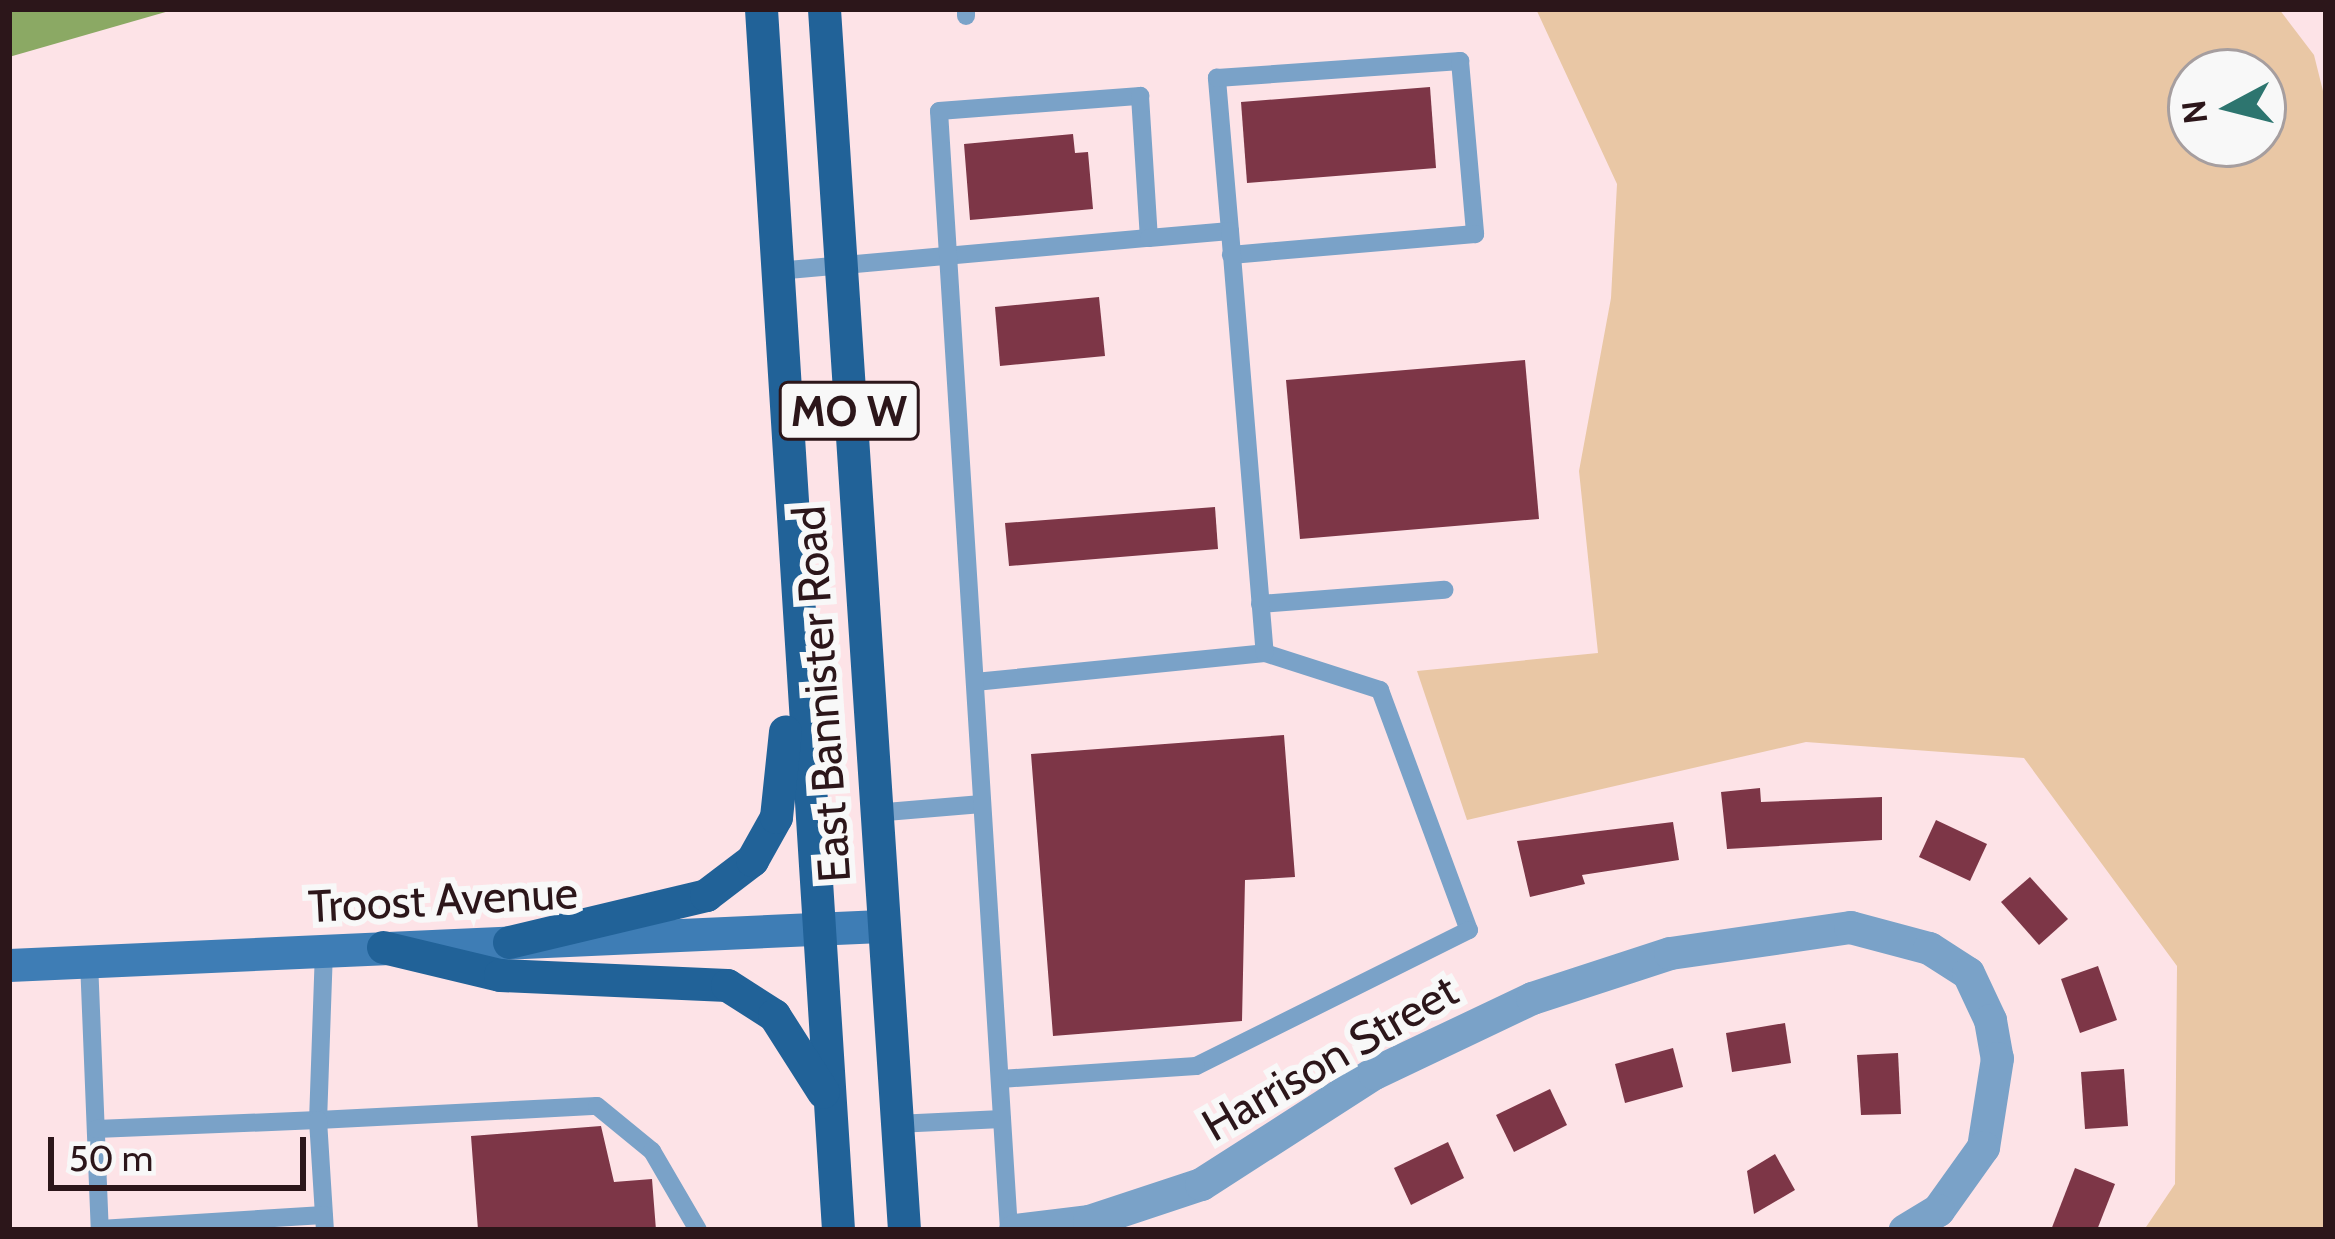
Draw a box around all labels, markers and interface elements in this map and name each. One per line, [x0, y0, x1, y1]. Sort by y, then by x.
north arrow [2167, 48, 2287, 168]
text: N [2173, 98, 2216, 126]
road number: MO W [777, 375, 921, 447]
street label: East Bannister Road [782, 504, 862, 884]
street label: Troost Avenue [307, 866, 579, 934]
street label: Harrison Street [1193, 963, 1467, 1153]
scale bar [54, 1113, 312, 1187]
text: 50 m [69, 1136, 153, 1180]

